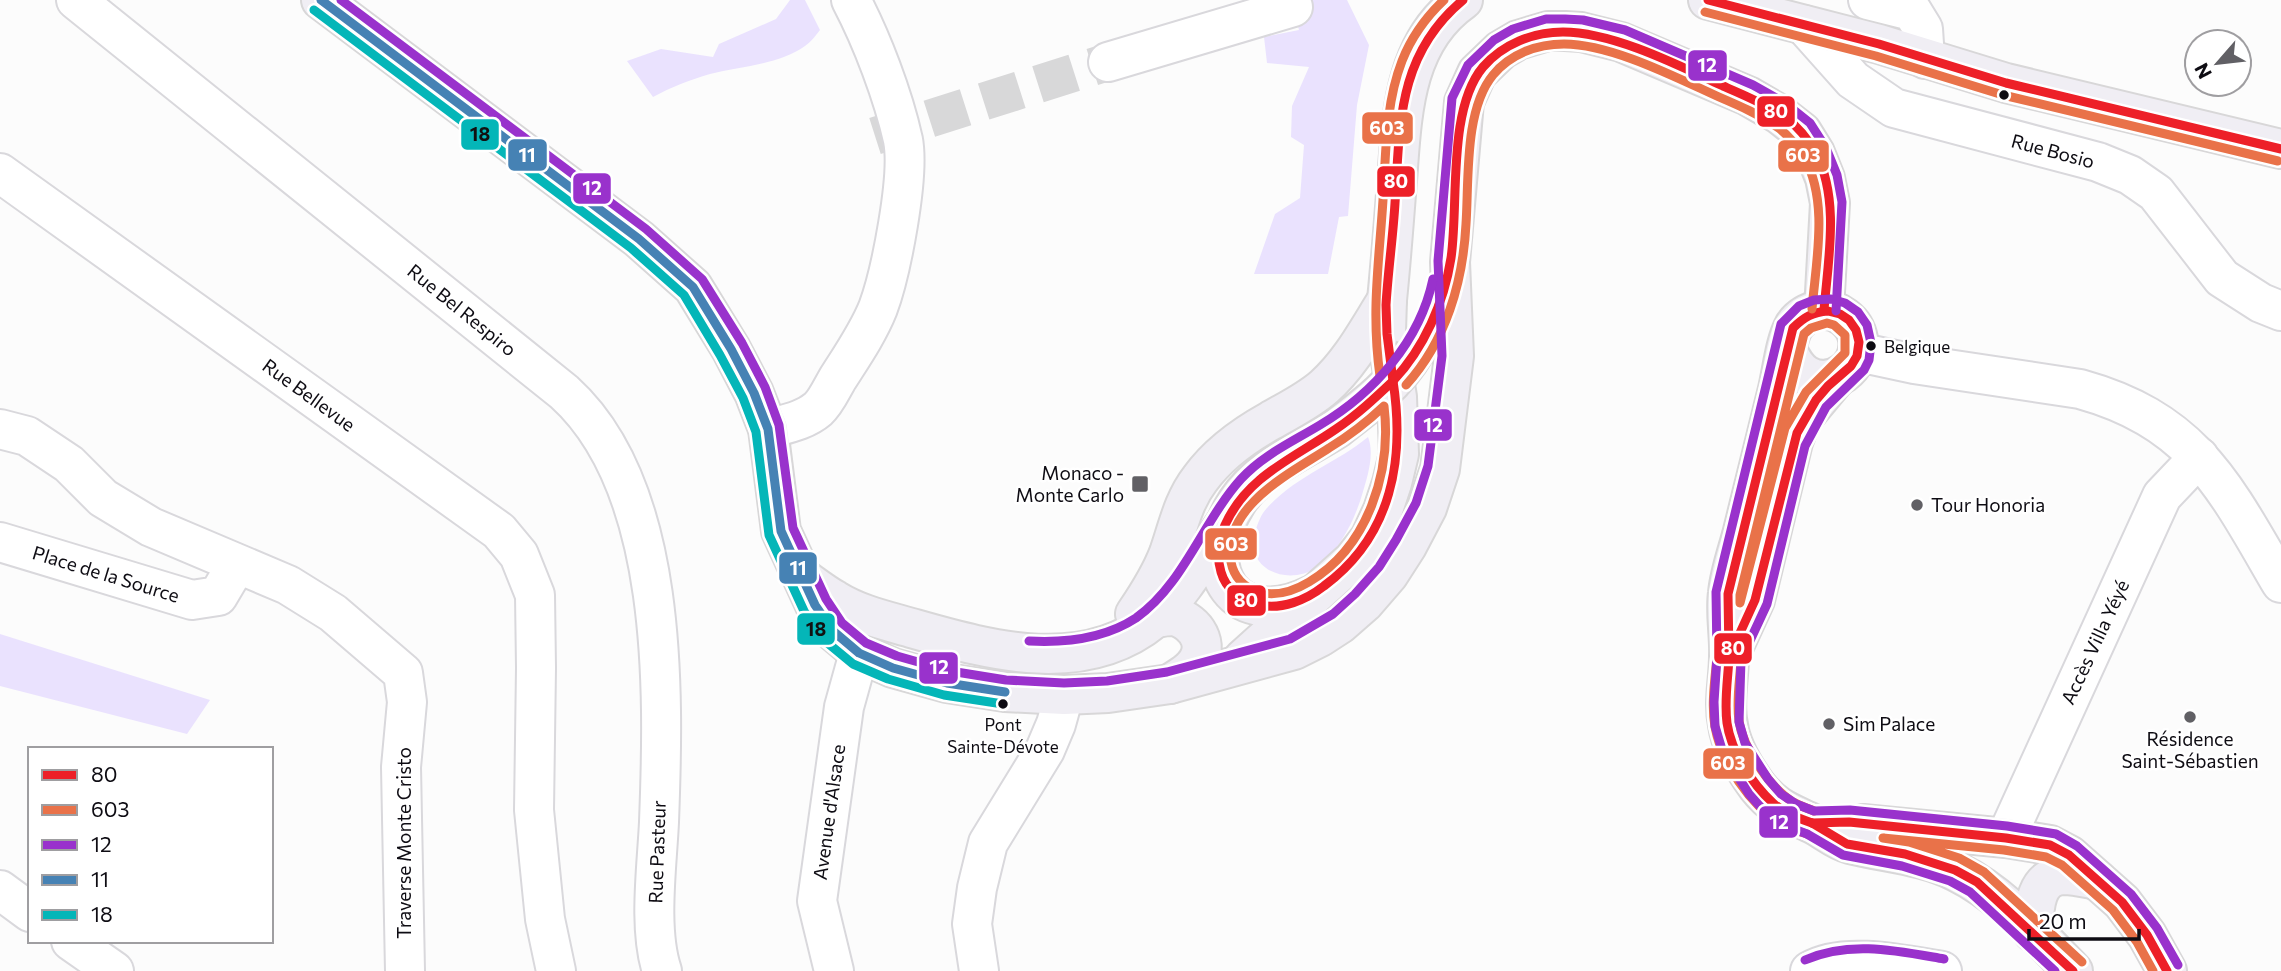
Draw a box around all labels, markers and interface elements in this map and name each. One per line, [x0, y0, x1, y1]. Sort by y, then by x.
north arrow [2183, 28, 2253, 98]
line badge: 12 [1687, 49, 1728, 82]
text: 12 [1697, 53, 1717, 76]
text: N [2189, 60, 2216, 83]
unlabelled marker [1997, 88, 2011, 102]
line badge: 80 [1756, 95, 1796, 128]
text: 80 [1764, 99, 1788, 122]
line badge: 603 [1361, 111, 1414, 145]
text: 603 [1369, 116, 1405, 139]
line badge: 18 [460, 118, 500, 151]
text: 18 [470, 122, 490, 145]
street label: Rue Bosio [2009, 128, 2097, 173]
line badge: 11 [507, 138, 548, 172]
line badge: 603 [1777, 139, 1830, 173]
text: 11 [518, 143, 536, 166]
text: 603 [1785, 143, 1821, 166]
line badge: 80 [1376, 165, 1416, 198]
text: 80 [1384, 169, 1408, 192]
line badge: 12 [572, 172, 612, 205]
text: 12 [582, 176, 602, 199]
street label: Rue Bel Respiro [403, 259, 521, 360]
place label: Belgique [1884, 336, 1950, 357]
marker: Belgique [1864, 339, 1878, 353]
street label: Rue Bellevue [258, 353, 360, 436]
line badge: 12 [1413, 408, 1453, 442]
text: 12 [1423, 413, 1443, 436]
place label: Monaco - Monte Carlo [1016, 461, 1124, 506]
marker: Monaco - Monte Carlo [1130, 474, 1150, 494]
place label: Tour Honoria [1931, 493, 2045, 516]
marker: Tour Honoria [1909, 497, 1925, 513]
line badge: 603 [1204, 527, 1258, 561]
text: 603 [1213, 532, 1249, 555]
street label: Place de la Source [30, 540, 182, 607]
line badge: 11 [778, 551, 818, 585]
text: 11 [789, 556, 807, 579]
street label: Accès Villa Yéyé [2056, 576, 2133, 708]
line badge: 80 [1226, 584, 1267, 617]
text: 80 [1234, 588, 1258, 611]
line badge: 18 [796, 612, 836, 646]
text: 18 [806, 617, 826, 640]
line badge: 80 [1713, 632, 1753, 665]
text: 80 [1721, 636, 1745, 659]
line badge: 12 [918, 651, 959, 685]
text: 12 [929, 655, 949, 678]
marker: Pont Sainte-Dévote [996, 697, 1010, 711]
marker: Résidence Saint-Sébastien [2182, 709, 2198, 725]
place label: Sim Palace [1843, 712, 1935, 735]
place label: Pont Sainte-Dévote [947, 714, 1059, 757]
marker: Sim Palace [1821, 716, 1837, 732]
place label: Résidence Saint-Sébastien [2121, 727, 2259, 772]
street label: Avenue d'Alsace [808, 743, 849, 881]
legend [28, 747, 273, 943]
street label: Traverse Monte Cristo [392, 747, 415, 939]
line badge: 603 [1702, 747, 1755, 780]
text: 603 [1710, 751, 1746, 774]
text: 80 [91, 761, 117, 786]
text: 603 [91, 796, 129, 821]
street label: Rue Pasteur [643, 800, 670, 904]
line badge: 12 [1758, 805, 1799, 839]
text: 12 [1769, 810, 1789, 833]
text: 12 [91, 831, 112, 856]
text: 11 [91, 866, 109, 891]
scale bar [2029, 898, 2139, 942]
text: 18 [91, 901, 113, 926]
text: 20 m [2039, 908, 2087, 933]

